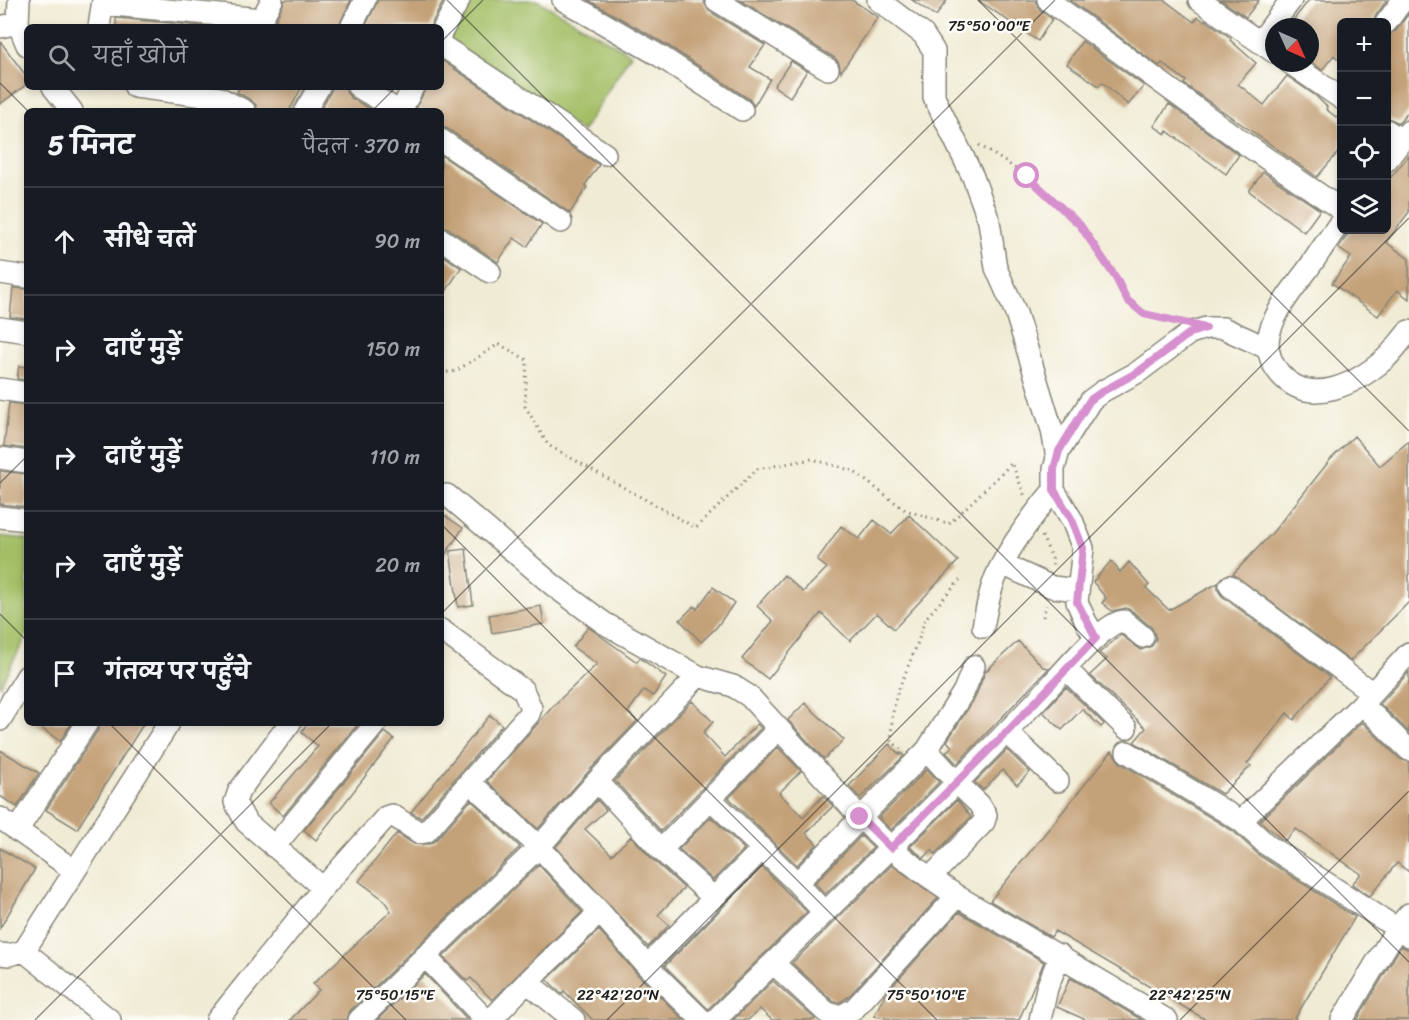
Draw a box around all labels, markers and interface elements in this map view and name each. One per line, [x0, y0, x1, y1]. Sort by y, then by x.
text: 75°50'00"E [948, 13, 1032, 39]
north arrow [1265, 18, 1319, 72]
map controls [1337, 18, 1391, 234]
button: + [1337, 18, 1391, 72]
search box [24, 24, 444, 90]
text: यहाँ खोजें [93, 36, 188, 75]
icon: search [45, 41, 78, 74]
button: − [1337, 72, 1391, 126]
text: 5 मिनट [48, 122, 134, 168]
button: locate [1337, 126, 1391, 180]
text: पैदल · 370 m [302, 129, 420, 164]
route start [1013, 162, 1039, 188]
button: layers [1337, 180, 1391, 234]
text: सीधे चलें [105, 220, 195, 259]
text: 90 m [375, 224, 420, 259]
icon: ahead [48, 225, 81, 258]
text: दाएँ मुड़ें [105, 328, 182, 367]
text: 150 m [366, 332, 420, 367]
icon: right [48, 333, 81, 366]
text: दाएँ मुड़ें [105, 436, 182, 475]
text: 110 m [370, 440, 420, 475]
icon: right [48, 441, 81, 474]
text: दाएँ मुड़ें [105, 544, 182, 583]
text: 20 m [375, 548, 420, 583]
icon: right [48, 549, 81, 582]
text: गंतव्य पर पहुँचे [105, 652, 250, 691]
icon: arrive [48, 657, 81, 690]
route end [846, 803, 872, 829]
text: 75°50'15"E [356, 982, 436, 1008]
text: 22°42'20"N [577, 982, 660, 1008]
text: 75°50'10"E [887, 982, 967, 1008]
text: 22°42'25"N [1149, 982, 1231, 1008]

